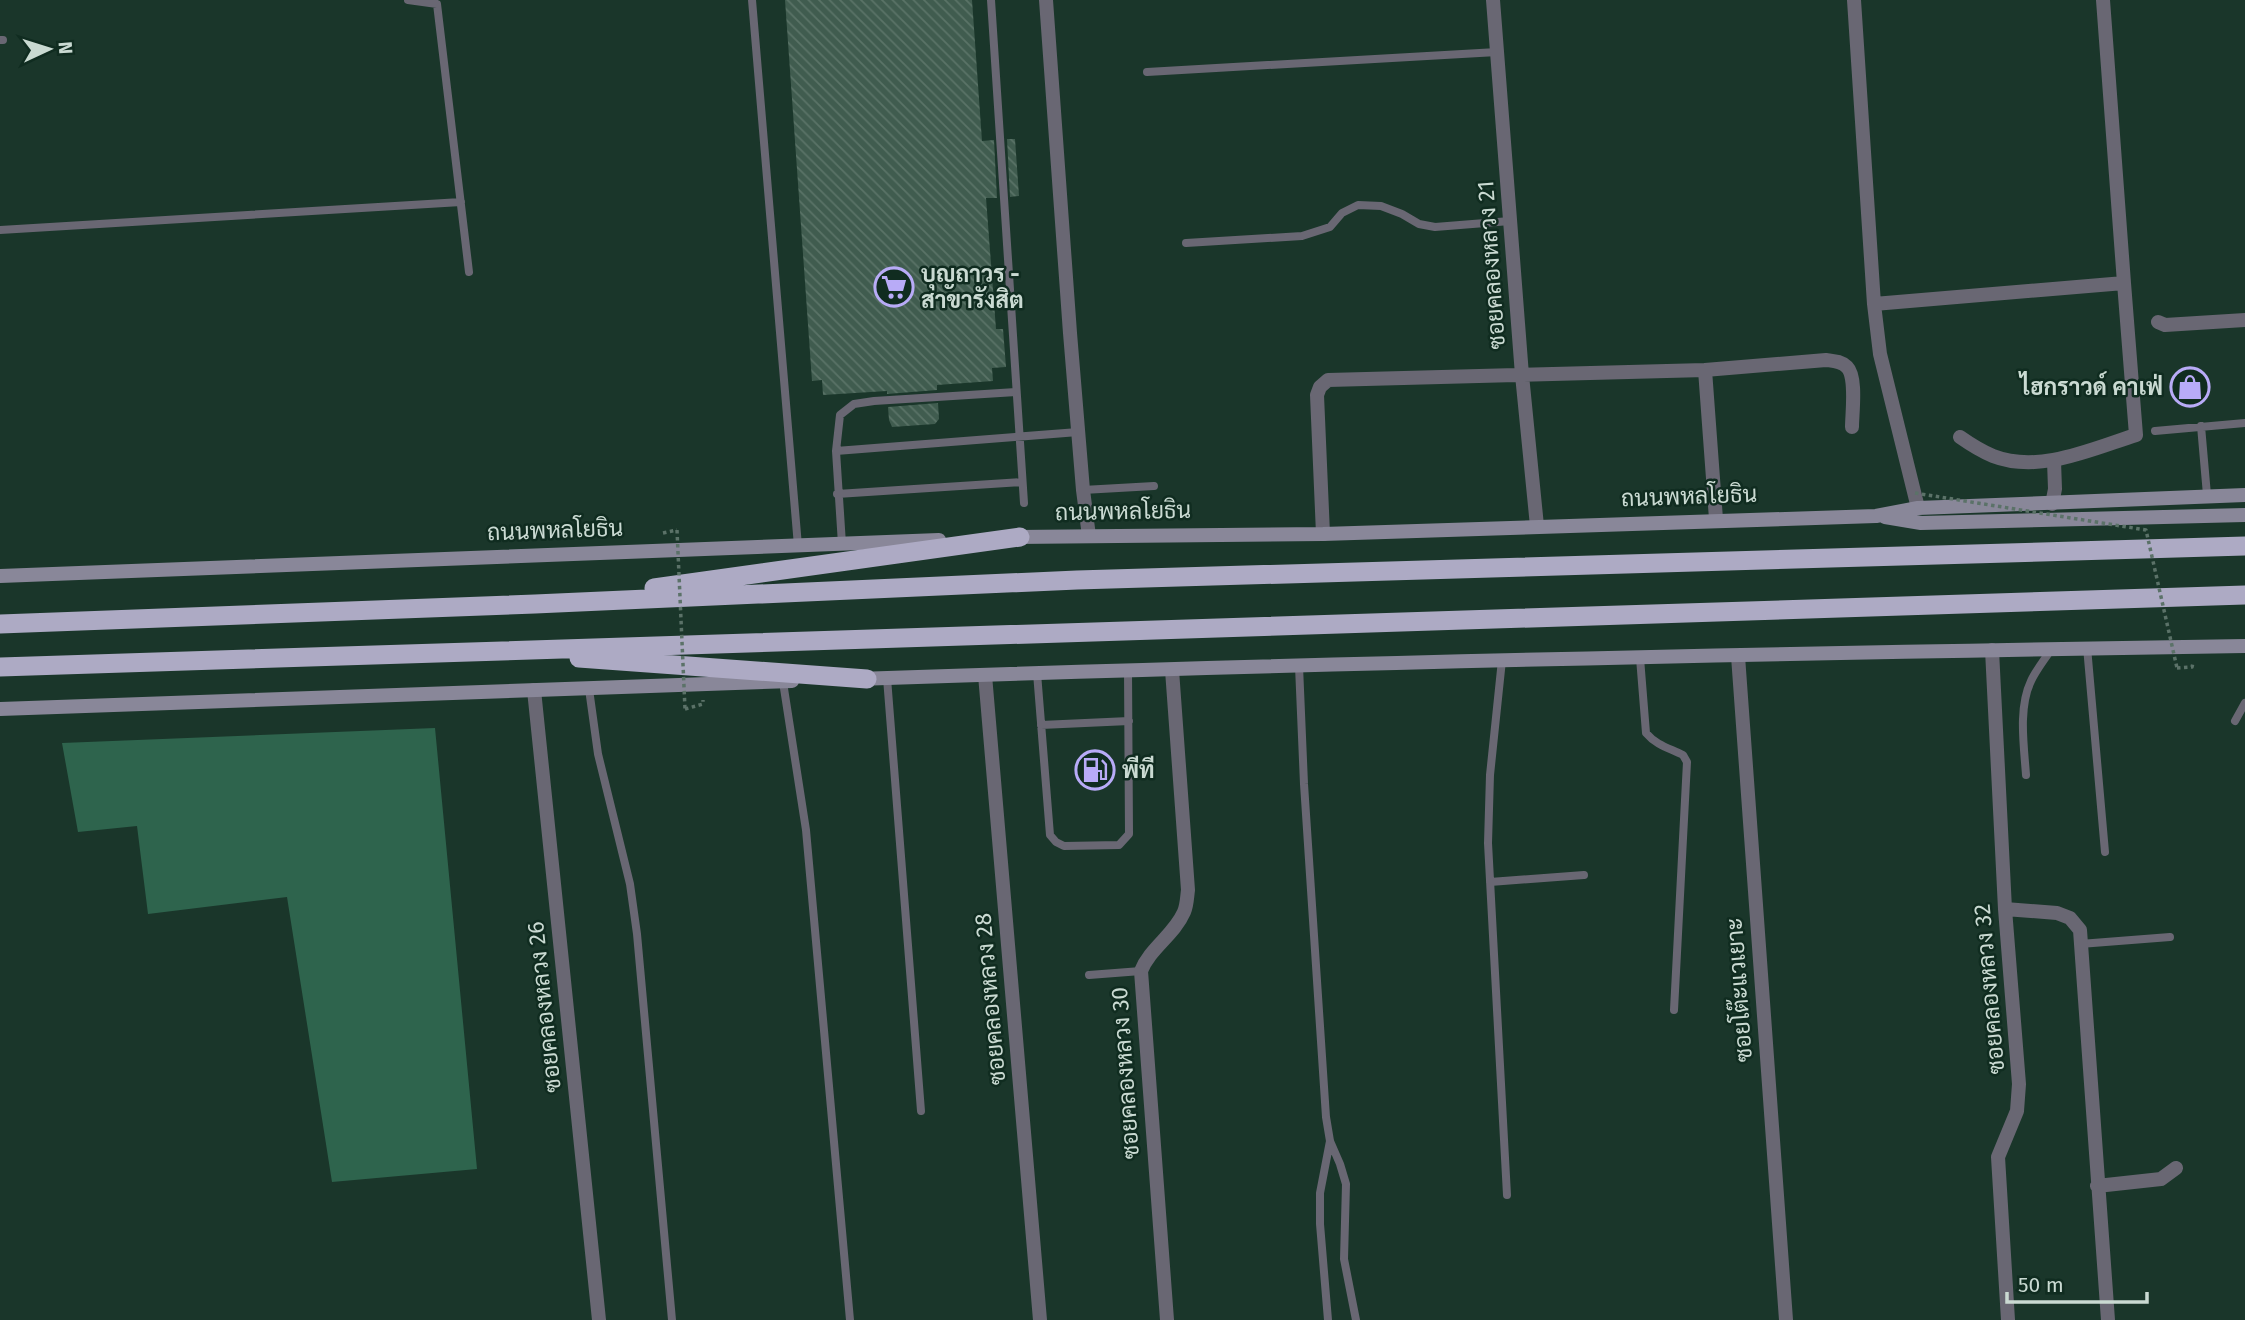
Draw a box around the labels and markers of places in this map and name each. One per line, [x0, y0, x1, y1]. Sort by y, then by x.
place label: บุญถาวร - สาขารังสิต [921, 260, 1024, 314]
supermarket icon: บุญถาวร - สาขารังสิต [873, 266, 915, 308]
shop icon: ไฮกราวด์ คาเฟ่ [2169, 366, 2211, 408]
place label: ไฮกราวด์ คาเฟ่ [2018, 371, 2163, 401]
fuel station icon: พีที [1074, 749, 1116, 791]
place label: พีที [1122, 755, 1155, 784]

